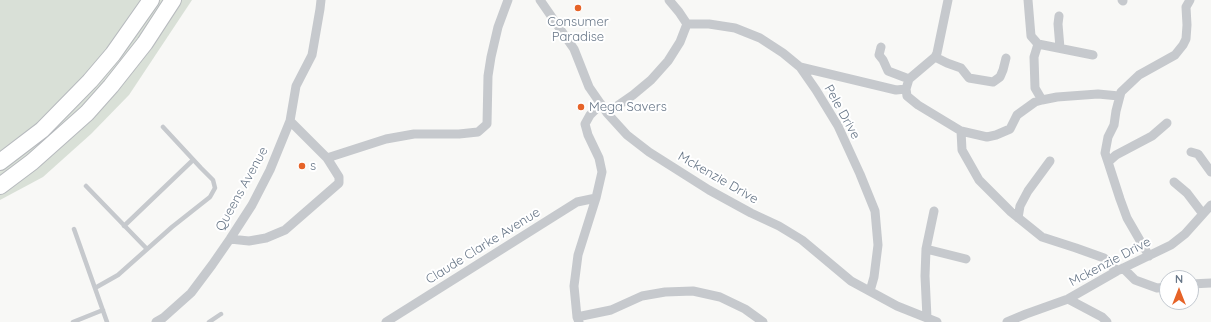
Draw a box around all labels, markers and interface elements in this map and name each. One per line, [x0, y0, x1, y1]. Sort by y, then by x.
marker: Consumer Paradise [573, 3, 583, 13]
place label: Consumer Paradise [547, 14, 609, 45]
street label: Pele Drive [821, 82, 863, 142]
place label: Mega Savers [589, 99, 667, 115]
marker: Mega Savers [576, 102, 586, 112]
street label: Queens Avenue [212, 144, 272, 234]
street label: Mckenzie Drive [675, 149, 761, 207]
place label: s [310, 158, 316, 174]
marker: s [297, 161, 307, 171]
street label: Claude Clarke Avenue [423, 204, 543, 288]
street label: Mckenzie Drive [1067, 234, 1153, 290]
north arrow [1159, 270, 1199, 310]
text: N [1175, 272, 1183, 286]

